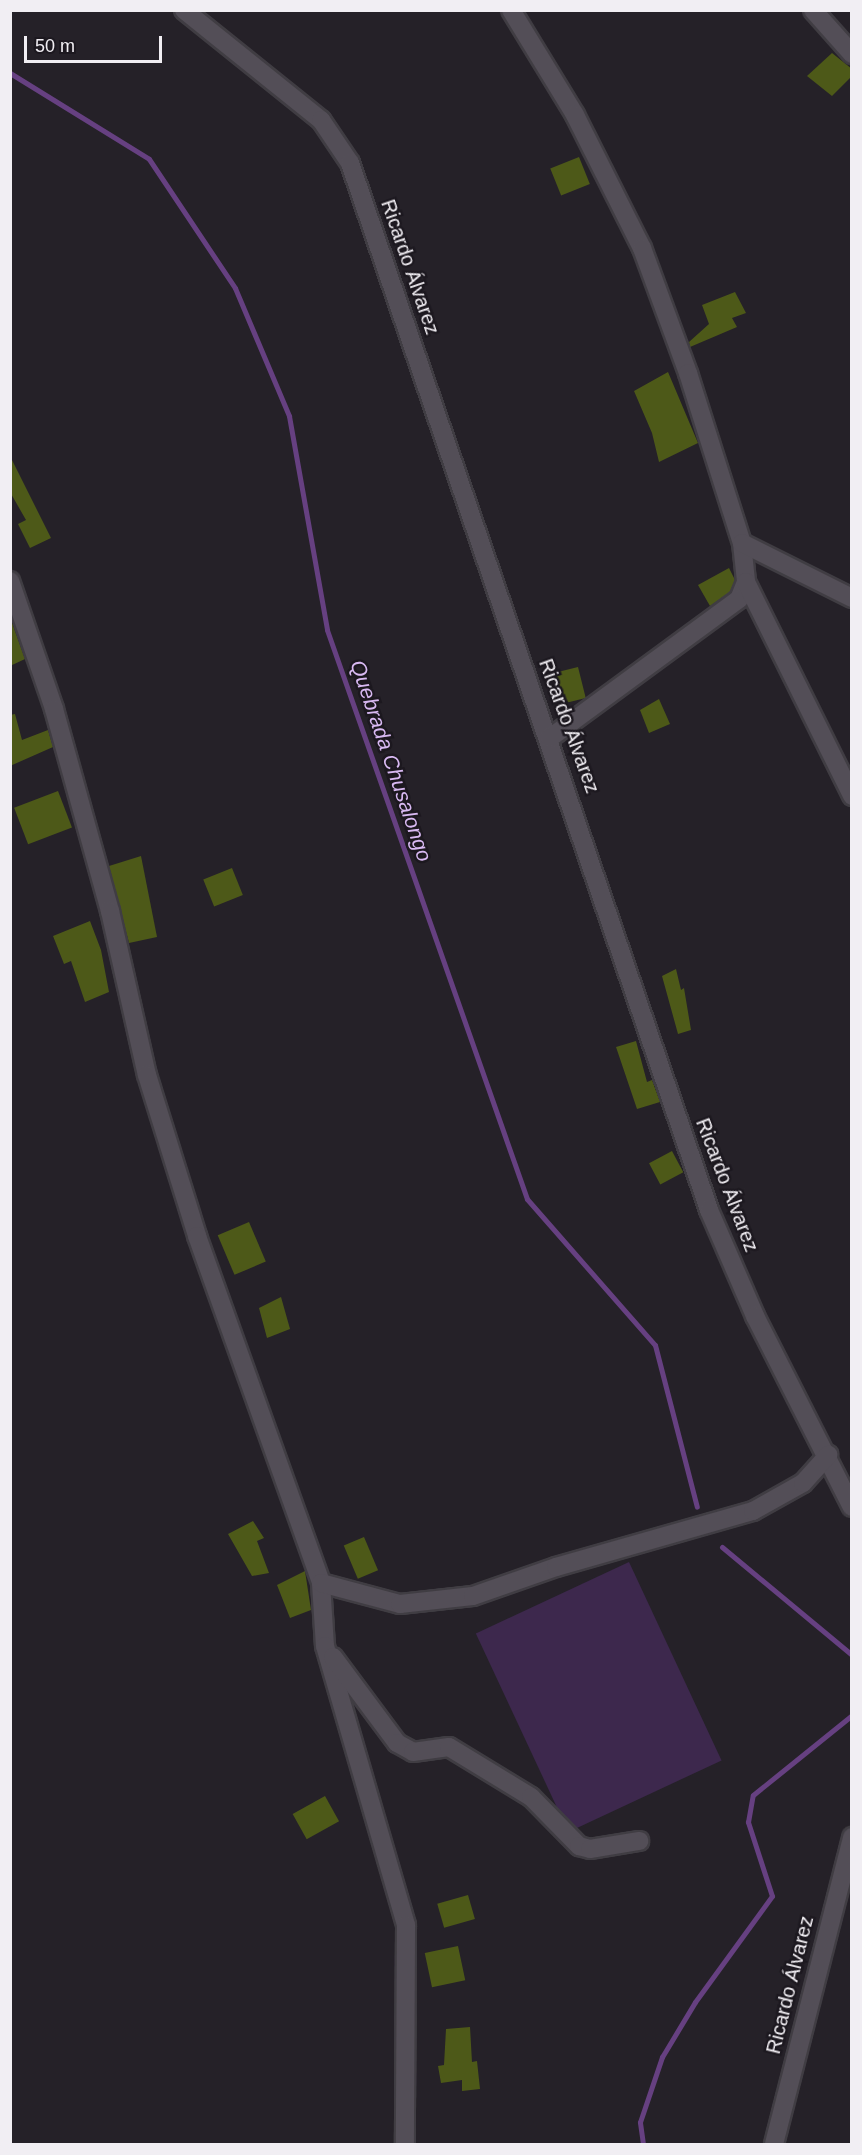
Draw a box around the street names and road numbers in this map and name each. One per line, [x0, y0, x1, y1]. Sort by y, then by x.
street label: Ricardo Álvarez [376, 196, 444, 338]
street label: Ricardo Álvarez [534, 656, 604, 796]
street label: Ricardo Álvarez [691, 1115, 763, 1255]
street label: Ricardo Álvarez [761, 1914, 819, 2056]

